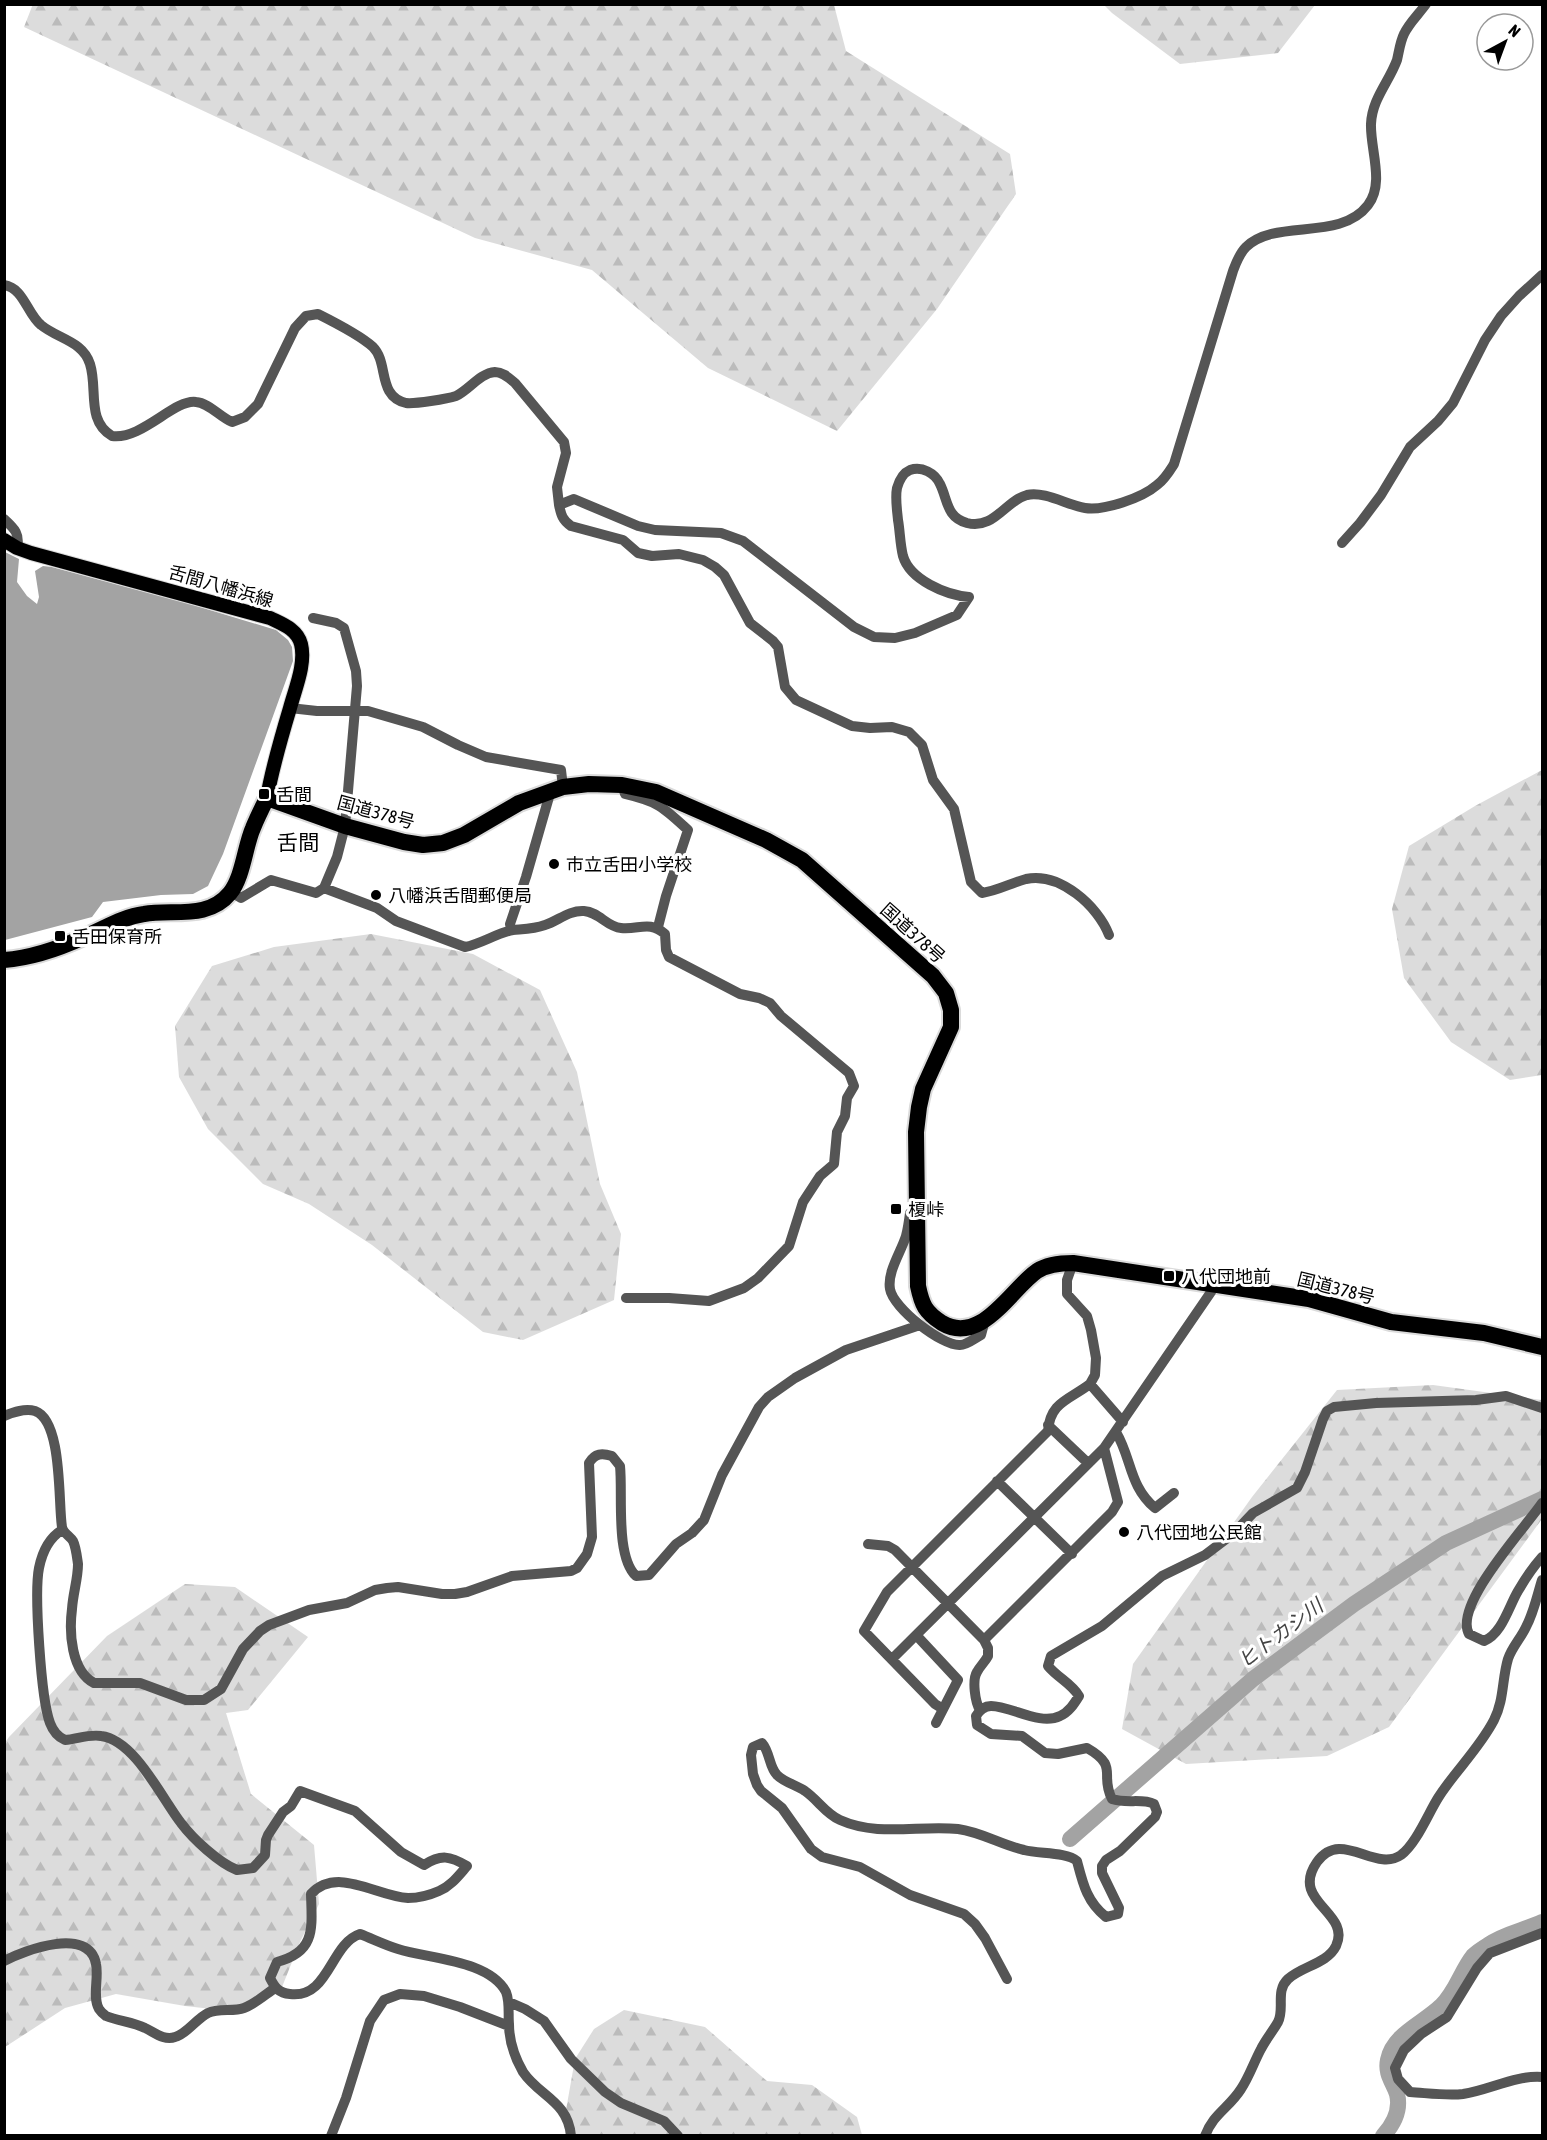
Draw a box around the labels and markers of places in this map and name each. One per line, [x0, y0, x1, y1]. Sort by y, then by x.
place label: 舌間 [276, 784, 312, 805]
marker: 舌間 [257, 787, 271, 801]
place label: 市立舌田小学校 [566, 854, 692, 875]
marker: 市立舌田小学校 [547, 857, 561, 871]
place label: 八幡浜舌間郵便局 [388, 885, 532, 906]
marker: 八幡浜舌間郵便局 [369, 888, 383, 902]
place label: 舌田保育所 [72, 926, 162, 947]
marker: 舌田保育所 [53, 929, 67, 943]
place label: 榎峠 [908, 1199, 944, 1220]
marker: 榎峠 [889, 1202, 903, 1216]
place label: 八代団地前 [1181, 1266, 1271, 1287]
marker: 八代団地前 [1162, 1269, 1176, 1283]
place label: 八代団地公民館 [1136, 1522, 1262, 1543]
marker: 八代団地公民館 [1117, 1525, 1131, 1539]

